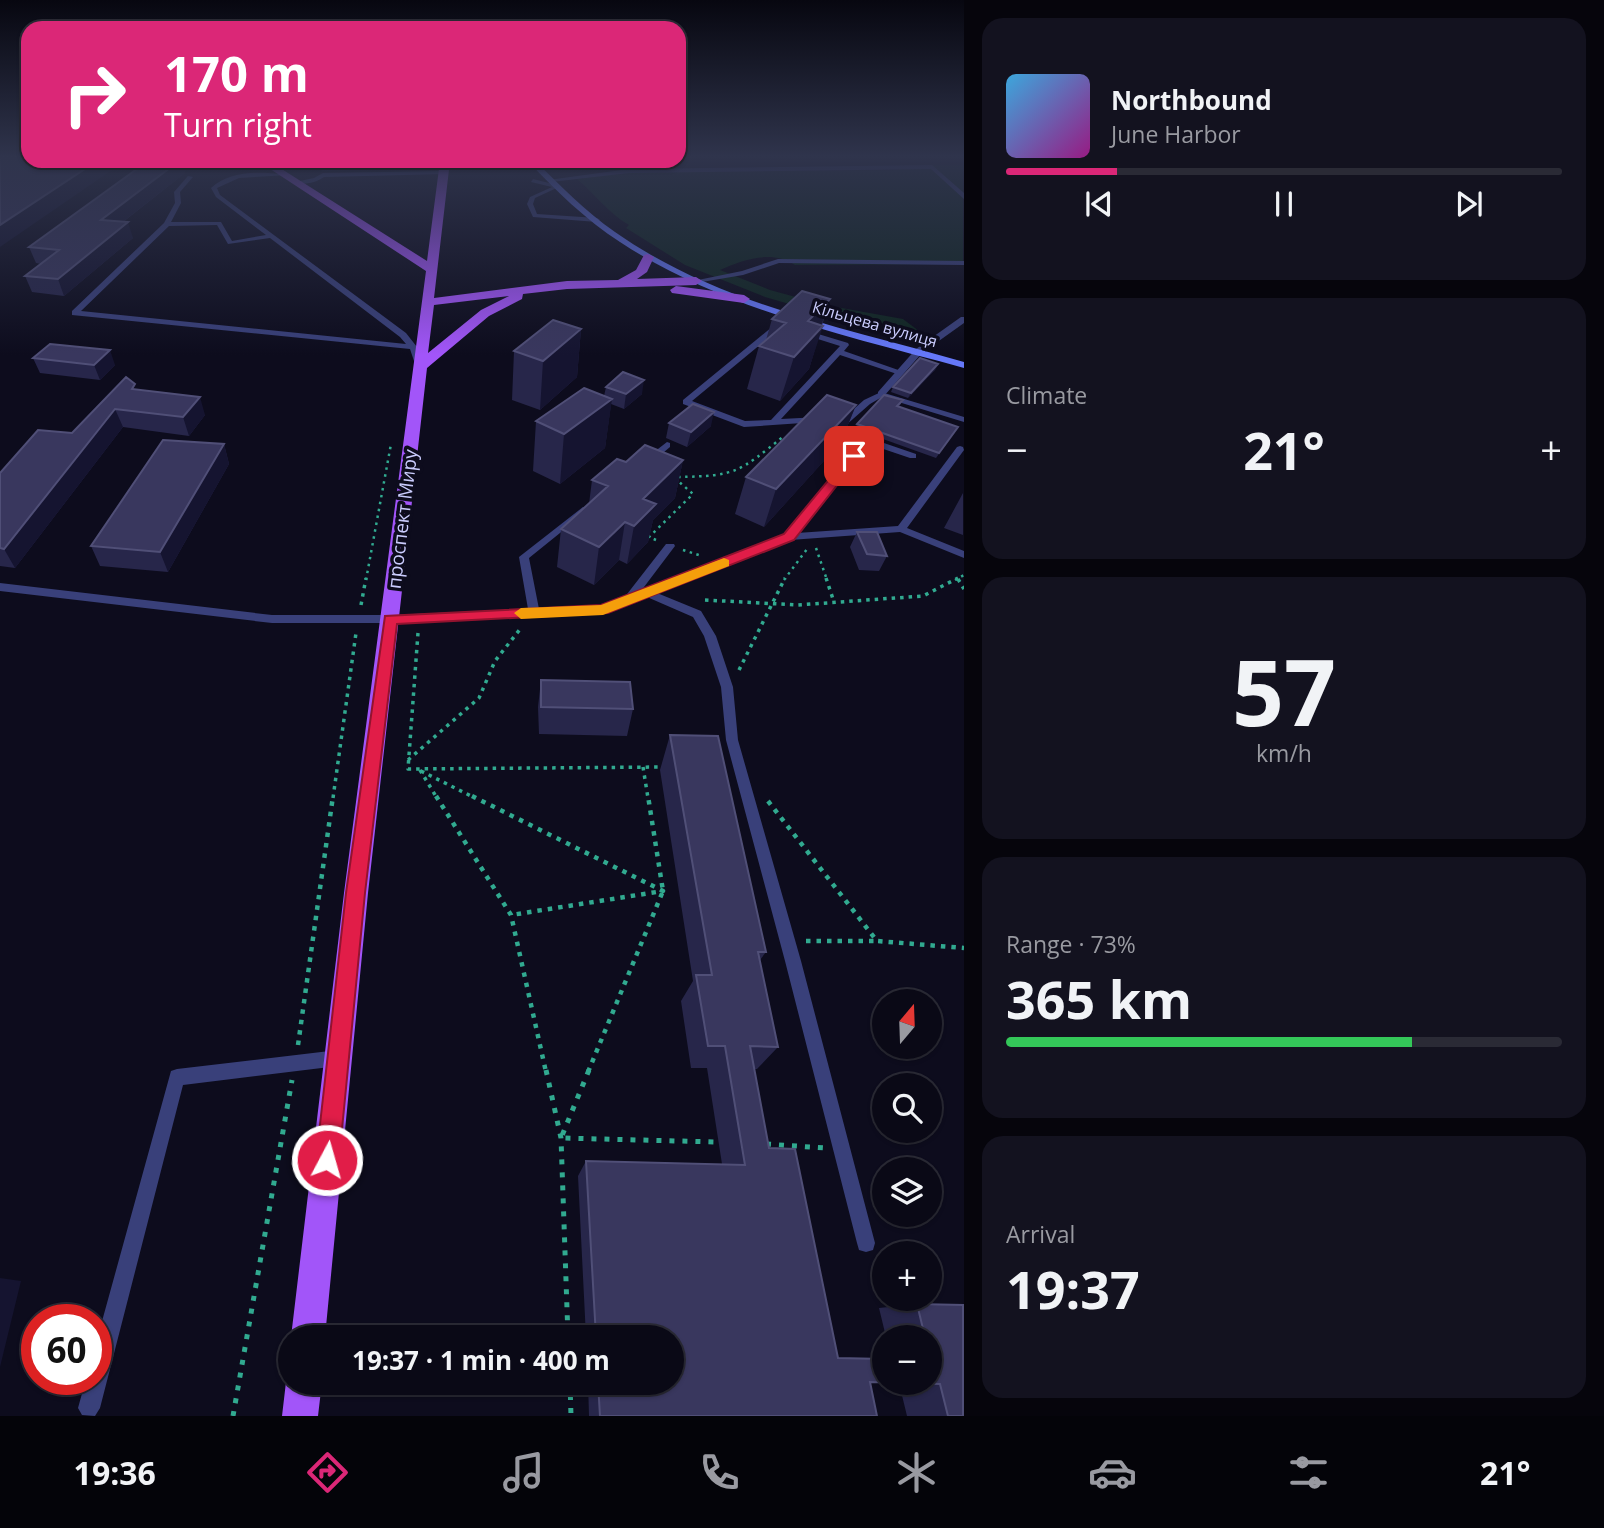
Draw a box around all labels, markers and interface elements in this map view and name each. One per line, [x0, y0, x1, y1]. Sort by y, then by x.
text: 170 m [164, 40, 309, 106]
icon: right [49, 49, 140, 140]
text: Northbound [1111, 82, 1272, 118]
text: Turn right [164, 103, 312, 146]
text: June Harbor [1111, 118, 1241, 150]
icon: previous [1080, 185, 1118, 223]
icon: pause [1265, 185, 1303, 223]
icon: next [1450, 185, 1488, 223]
street label: Кільцева вулиця [810, 296, 940, 352]
text: Climate [1006, 379, 1087, 411]
text: 21° [1243, 414, 1325, 485]
text: − [1006, 423, 1028, 475]
text: + [1540, 423, 1562, 475]
pin [824, 426, 884, 486]
icon: arrive [835, 437, 873, 475]
street label: проспект Миру [381, 447, 424, 590]
text: 57 [1232, 629, 1336, 753]
text: km/h [1256, 737, 1312, 769]
text: Range · 73% [1006, 928, 1136, 960]
text: 365 km [1006, 963, 1192, 1034]
north arrow [872, 989, 942, 1059]
map controls [872, 989, 942, 1395]
button: search [872, 1073, 942, 1143]
position arrow [290, 1123, 364, 1197]
button: layers [872, 1157, 942, 1227]
text: Arrival [1006, 1218, 1075, 1250]
button: + [872, 1241, 942, 1311]
text: 19:37 [1006, 1253, 1140, 1324]
speed limit sign: 60 [21, 1304, 112, 1395]
button: − [872, 1325, 942, 1395]
text: 19:37 · 1 min · 400 m [352, 1342, 610, 1378]
icon: directions [303, 1448, 352, 1497]
icon: music [499, 1448, 548, 1497]
icon: phone [695, 1448, 744, 1497]
icon: climate [892, 1448, 941, 1497]
icon: car [1088, 1448, 1137, 1497]
icon: filters [1284, 1448, 1333, 1497]
text: 19:36 [74, 1451, 156, 1494]
text: 21° [1480, 1451, 1530, 1494]

